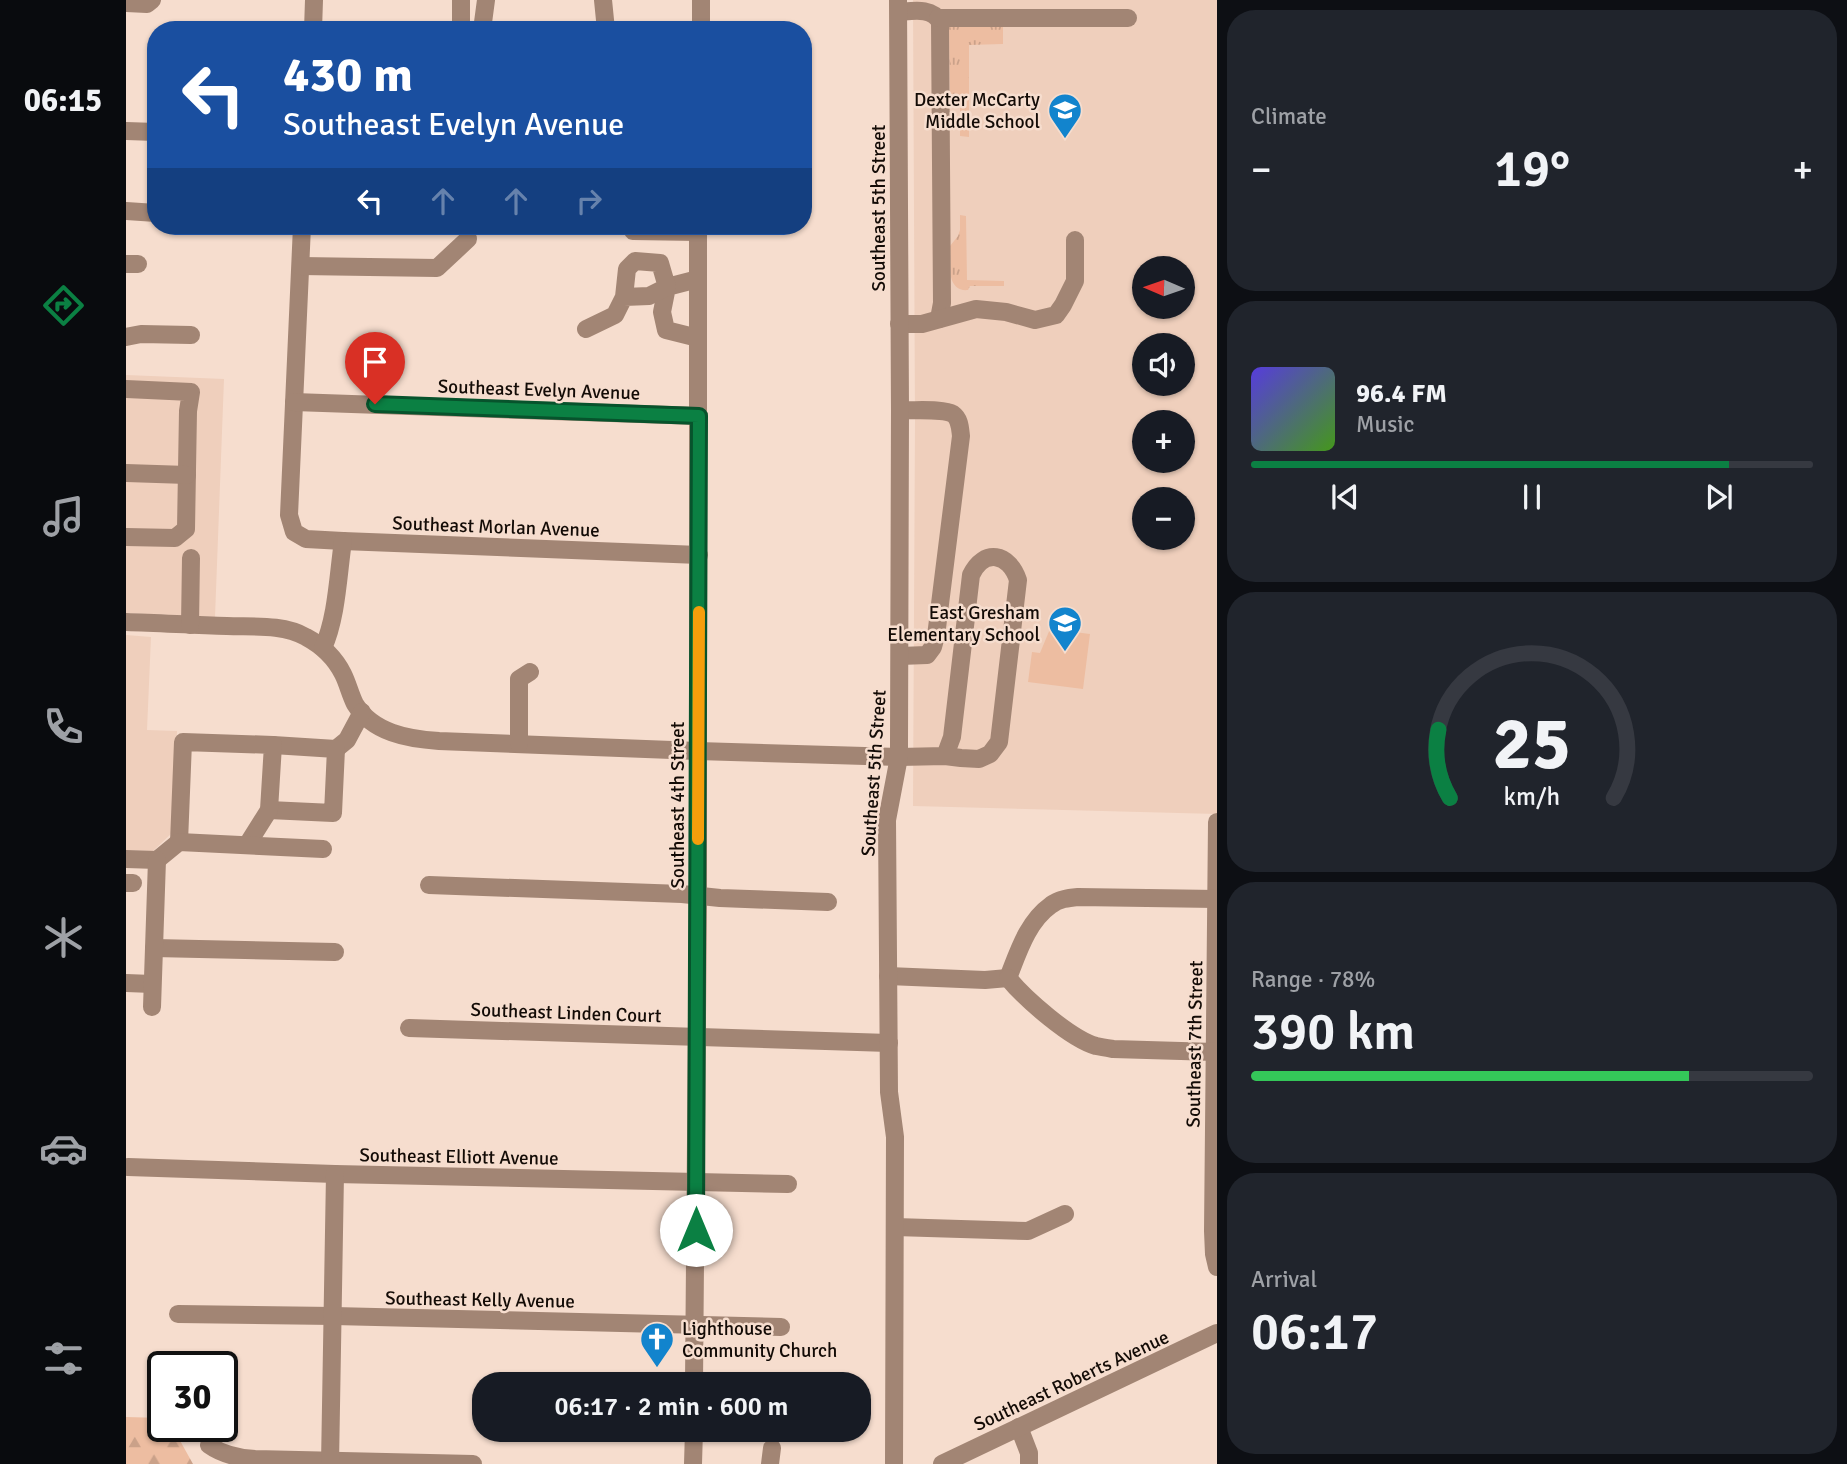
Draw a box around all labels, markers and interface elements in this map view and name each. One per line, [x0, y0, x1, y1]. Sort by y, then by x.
text: 430 m [283, 45, 413, 105]
icon: left [168, 49, 259, 140]
text: 06:15 [24, 81, 102, 120]
place label: Dexter McCarty Middle School [914, 88, 1040, 134]
school or university icon: Dexter McCarty Middle School [1046, 91, 1084, 140]
text: Climate [1251, 102, 1327, 131]
text: Southeast Evelyn Avenue [283, 105, 624, 144]
street label: Southeast 5th Street [867, 124, 891, 292]
text: 19° [1494, 137, 1570, 201]
text: − [1251, 146, 1272, 193]
text: + [1792, 146, 1813, 193]
icon: left [351, 182, 389, 220]
icon: ahead [424, 182, 462, 220]
icon: ahead [497, 182, 535, 220]
icon: right [570, 182, 608, 220]
north arrow [1132, 256, 1195, 318]
map controls [1132, 256, 1195, 550]
icon: directions [39, 281, 88, 330]
pin [345, 332, 405, 404]
button: sound [1132, 333, 1195, 396]
icon: arrive [356, 343, 394, 381]
street label: Southeast Evelyn Avenue [437, 374, 641, 406]
text: 96.4 FM [1356, 378, 1447, 410]
button: + [1132, 410, 1195, 473]
text: Music [1356, 410, 1414, 439]
icon: previous [1326, 478, 1364, 516]
icon: pause [1513, 478, 1551, 516]
icon: next [1700, 478, 1738, 516]
button: − [1132, 487, 1195, 550]
icon: music [39, 492, 88, 541]
street label: Southeast Morlan Avenue [392, 511, 600, 543]
place label: East Gresham Elementary School [887, 601, 1040, 647]
school or university icon: East Gresham Elementary School [1046, 604, 1084, 653]
street label: Southeast 5th Street [856, 689, 892, 857]
text: 25 [1493, 700, 1571, 789]
icon: phone [39, 702, 88, 751]
street label: Southeast 4th Street [666, 721, 690, 889]
text: km/h [1504, 781, 1560, 812]
icon: climate [39, 913, 88, 962]
street label: Southeast 7th Street [1182, 960, 1208, 1128]
text: Range · 78% [1251, 965, 1375, 994]
street label: Southeast Linden Court [470, 998, 662, 1028]
text: 390 km [1251, 1000, 1415, 1064]
icon: car [39, 1124, 88, 1173]
street label: Southeast Elliott Avenue [359, 1143, 559, 1171]
position arrow [659, 1193, 733, 1267]
text: Arrival [1251, 1265, 1317, 1294]
street label: Southeast Kelly Avenue [385, 1286, 575, 1314]
text: 06:17 [1251, 1300, 1378, 1364]
place label: Lighthouse Community Church [682, 1317, 837, 1363]
church icon: Lighthouse Community Church [638, 1320, 676, 1369]
street label: Southeast Roberts Avenue [970, 1325, 1173, 1437]
icon: filters [39, 1334, 88, 1383]
speed limit sign: 30 [147, 1351, 238, 1442]
text: 06:17 · 2 min · 600 m [555, 1391, 788, 1423]

